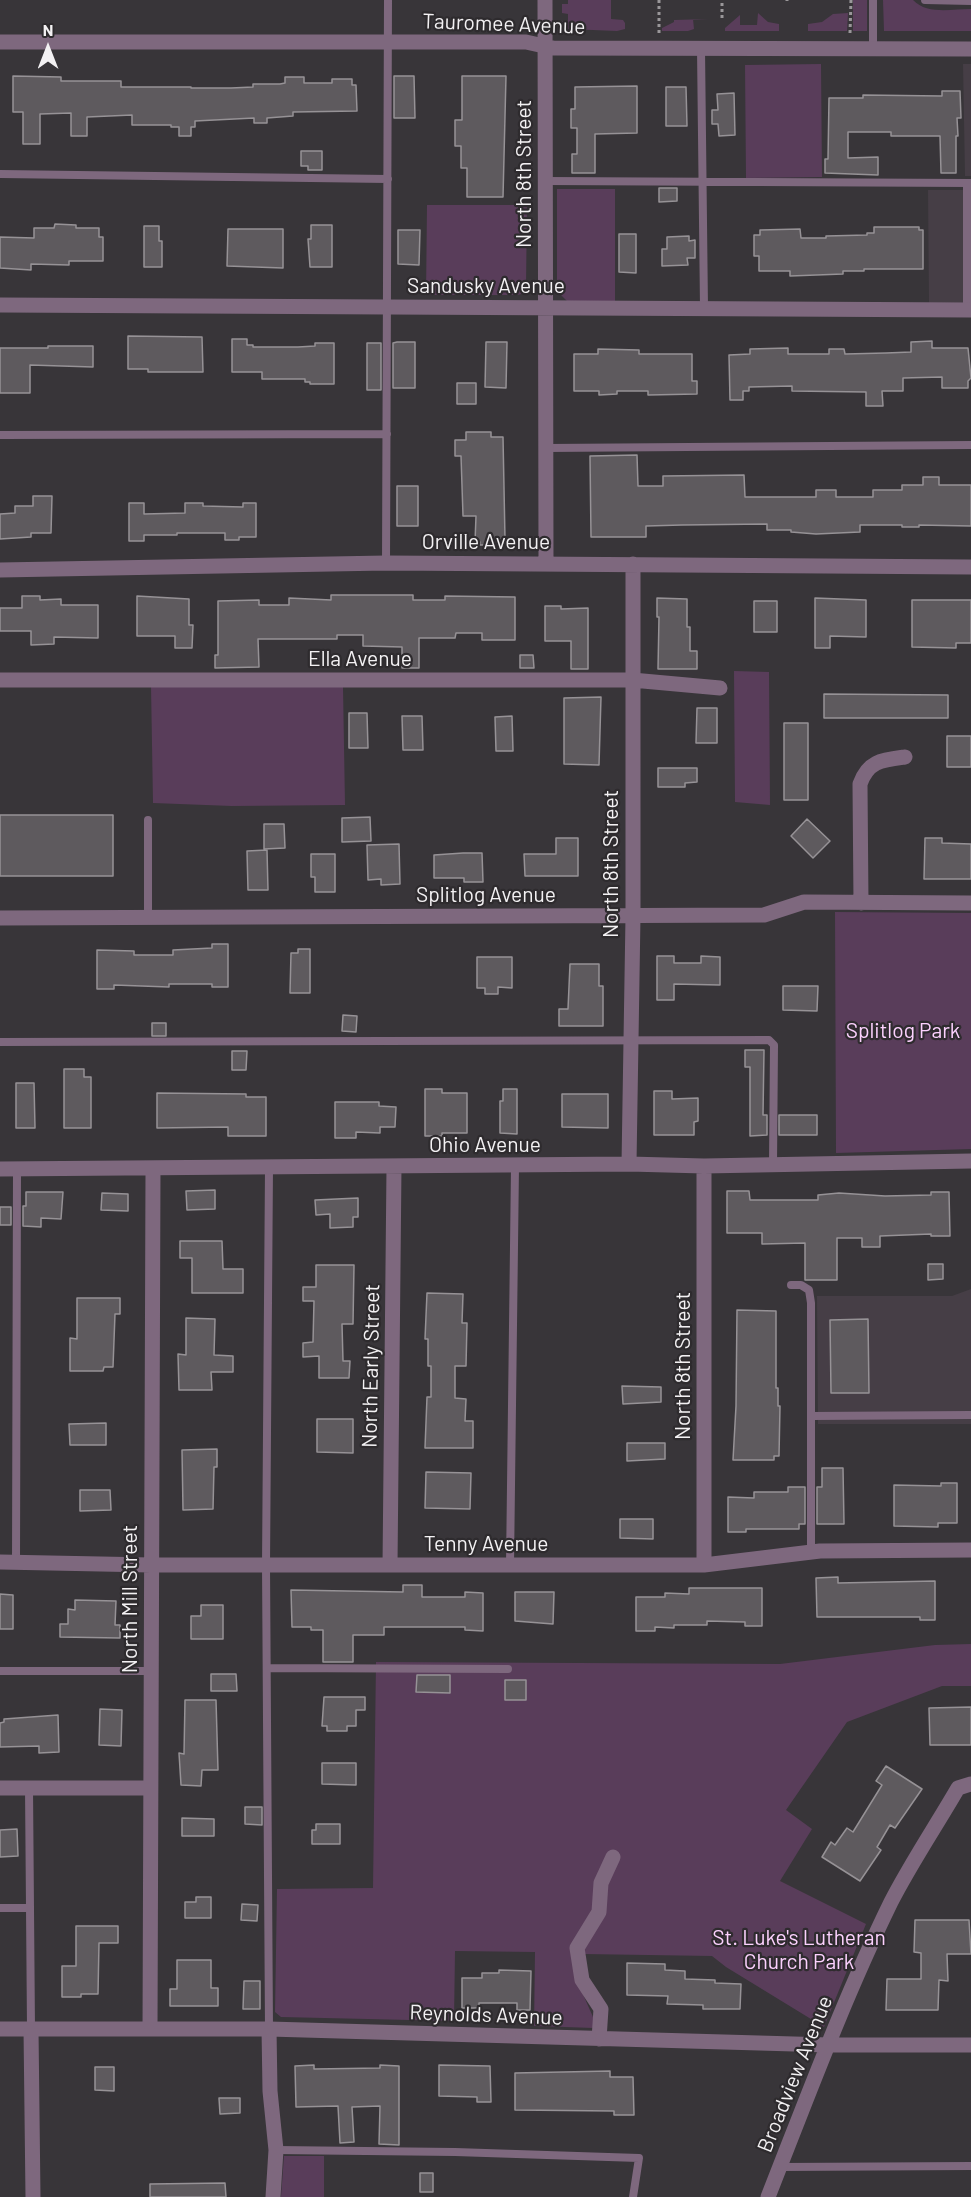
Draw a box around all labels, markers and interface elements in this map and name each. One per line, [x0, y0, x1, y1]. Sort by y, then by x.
street label: Tauromee Avenue [422, 9, 586, 39]
north arrow [18, 18, 78, 78]
text: N [43, 20, 53, 39]
street label: North 8th Street [511, 100, 537, 248]
street label: Sandusky Avenue [407, 273, 565, 299]
street label: Orville Avenue [422, 529, 550, 555]
street label: Ella Avenue [308, 646, 412, 672]
street label: North 8th Street [598, 790, 624, 938]
street label: Splitlog Avenue [416, 882, 556, 908]
park label: Splitlog Park [846, 1018, 960, 1044]
street label: Ohio Avenue [429, 1132, 541, 1158]
street label: North Early Street [357, 1284, 385, 1448]
street label: North 8th Street [670, 1292, 696, 1440]
street label: North Mill Street [117, 1525, 143, 1673]
street label: Tenny Avenue [424, 1531, 548, 1557]
park label: St. Luke's Lutheran Church Park [712, 1925, 886, 1975]
street label: Broadview Avenue [752, 1992, 838, 2156]
street label: Reynolds Avenue [409, 2000, 563, 2030]

